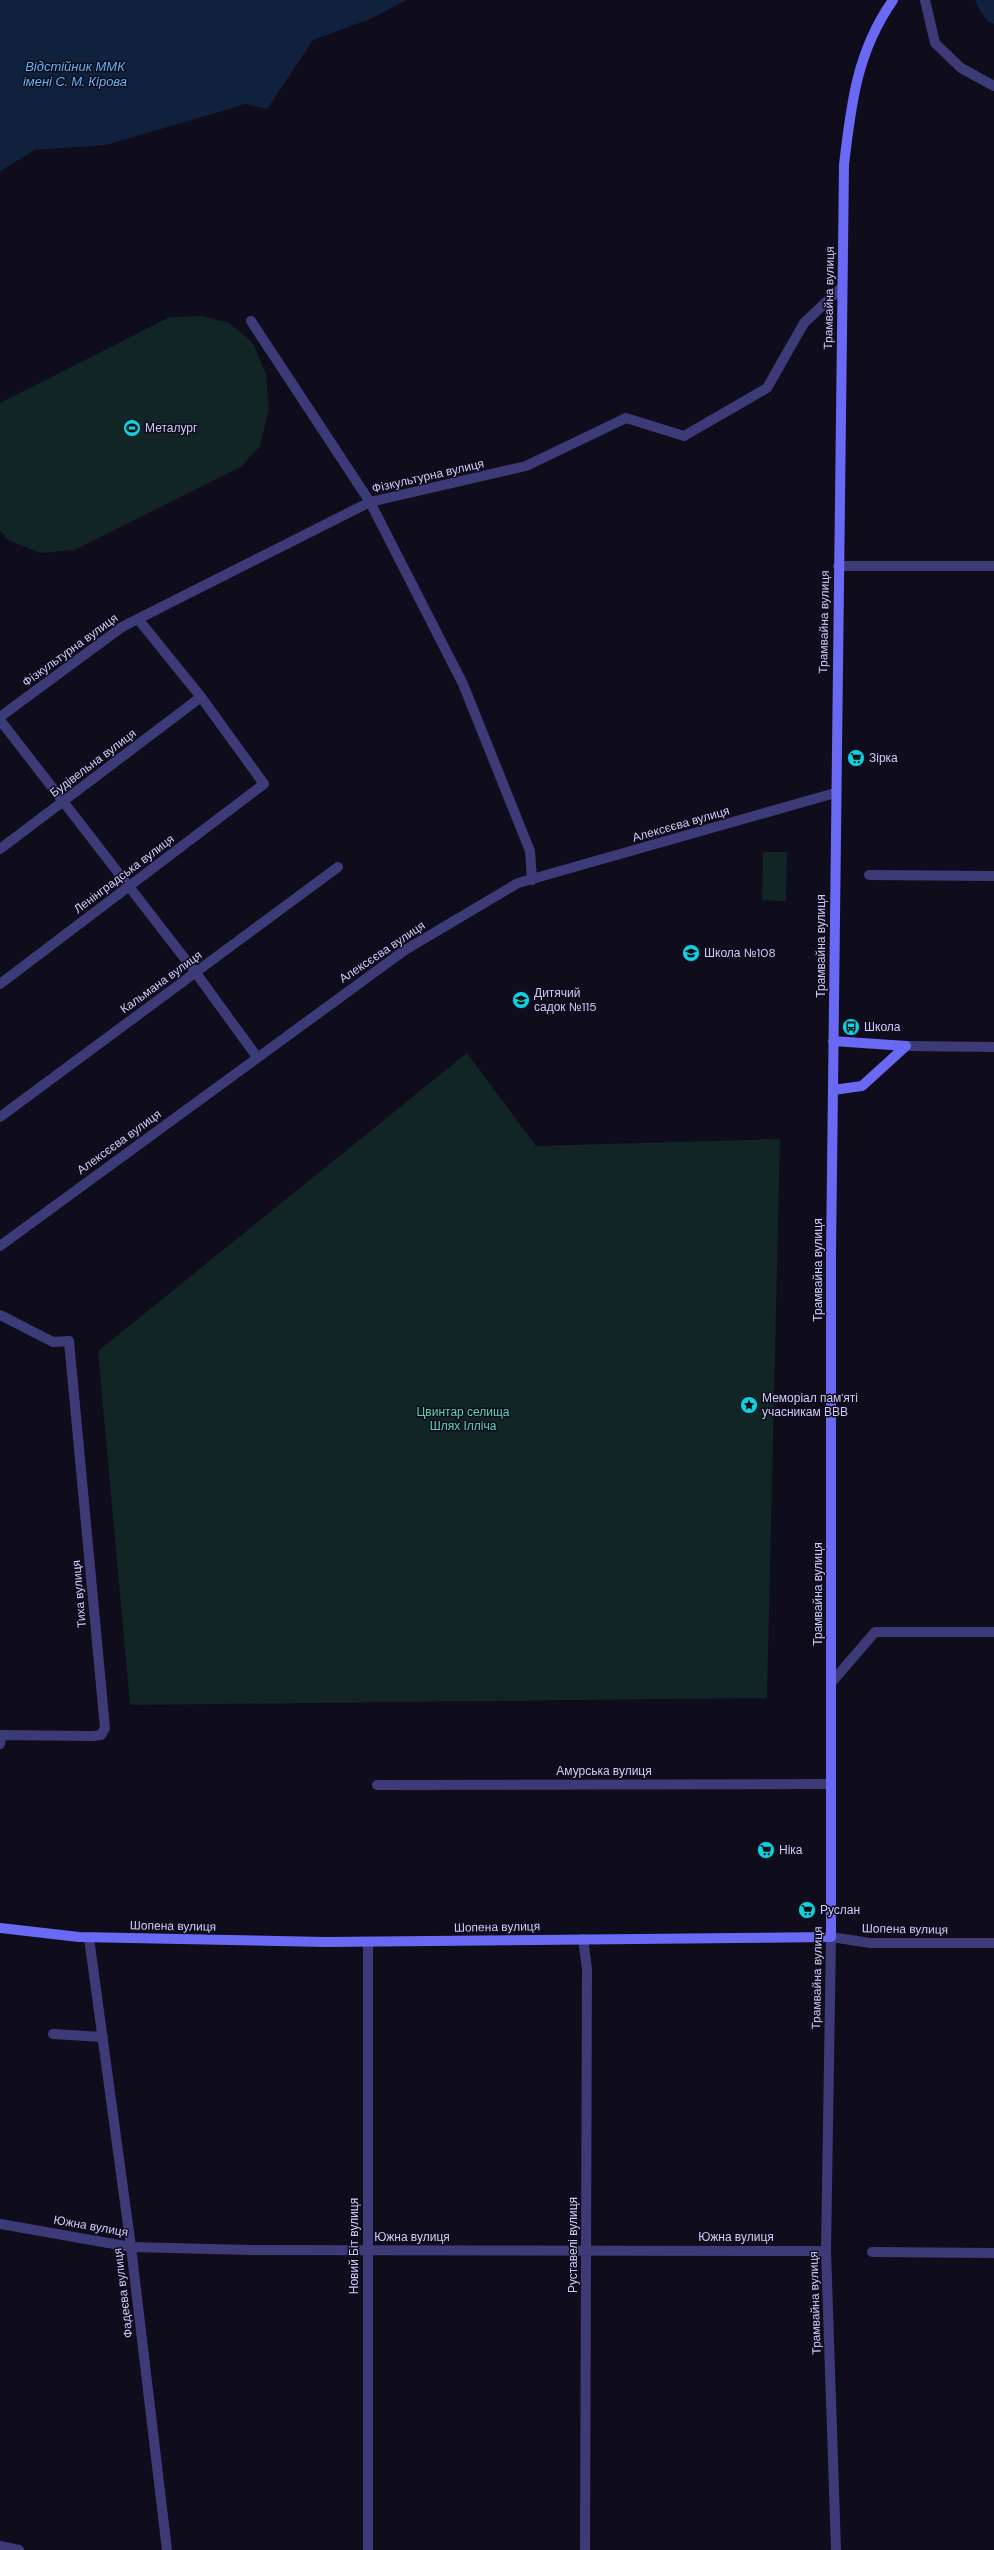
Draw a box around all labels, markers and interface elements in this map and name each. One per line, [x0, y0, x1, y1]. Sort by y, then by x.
water label: Відстійник ММК імені С. М. Кірова [23, 58, 127, 90]
street label: Трамвайна вулиця [820, 246, 838, 350]
sports icon: Металург [122, 418, 142, 438]
place label: Металург [145, 420, 198, 436]
street label: Фiзкультурна вулиця [370, 455, 486, 497]
street label: Трамвайна вулиця [815, 570, 833, 674]
street label: Фiзкультурна вулиця [19, 610, 121, 690]
street label: Будівельна вулиця [47, 725, 139, 801]
supermarket icon: Зірка [846, 748, 866, 768]
place label: Зірка [869, 750, 898, 766]
street label: Алексєєва вулиця [631, 802, 731, 846]
street label: Ленінградська вулиця [71, 831, 177, 917]
street label: Трамвайна вулиця [813, 894, 829, 998]
street label: Алексєєва вулиця [336, 917, 428, 987]
school or university icon: Школа №108 [681, 943, 701, 963]
place label: Школа №108 [704, 945, 776, 961]
street label: Кальмана вулиця [117, 947, 205, 1017]
place label: Дитячий садок №115 [534, 985, 596, 1015]
school or university icon: Дитячий садок №115 [511, 990, 531, 1010]
bus stop icon: Школа [841, 1017, 861, 1037]
place label: Школа [864, 1019, 901, 1035]
street label: Алексєєва вулиця [74, 1106, 164, 1178]
street label: Трамвайна вулиця [810, 1218, 826, 1322]
place label: Меморіал пам'яті учасникам ВВВ [762, 1390, 858, 1420]
place icon: Меморіал пам'яті учасникам ВВВ [739, 1395, 759, 1415]
park label: Цвинтар селища Шлях Ілліча [416, 1404, 510, 1434]
street label: Трамвайна вулиця [810, 1542, 826, 1646]
street label: Тиха вулиця [68, 1559, 90, 1629]
street label: Амурська вулиця [556, 1763, 652, 1779]
supermarket icon: Ніка [756, 1840, 776, 1860]
place label: Ніка [779, 1842, 803, 1858]
supermarket icon: Руслан [797, 1900, 817, 1920]
place label: Руслан [820, 1902, 860, 1918]
street label: Шопена вулиця [130, 1917, 216, 1935]
street label: Шопена вулиця [454, 1918, 540, 1936]
street label: Шопена вулиця [862, 1920, 948, 1938]
street label: Трамвайна вулиця [808, 1926, 826, 2030]
street label: Руставелі вулиця [565, 2197, 581, 2293]
street label: Новий Біт вулиця [346, 2198, 362, 2294]
street label: Южна вулиця [52, 2212, 130, 2240]
street label: Южна вулиця [374, 2229, 450, 2245]
street label: Южна вулиця [698, 2229, 774, 2245]
street label: Фадеєва вулиця [110, 2247, 136, 2339]
street label: Трамвайна вулиця [805, 2251, 825, 2355]

